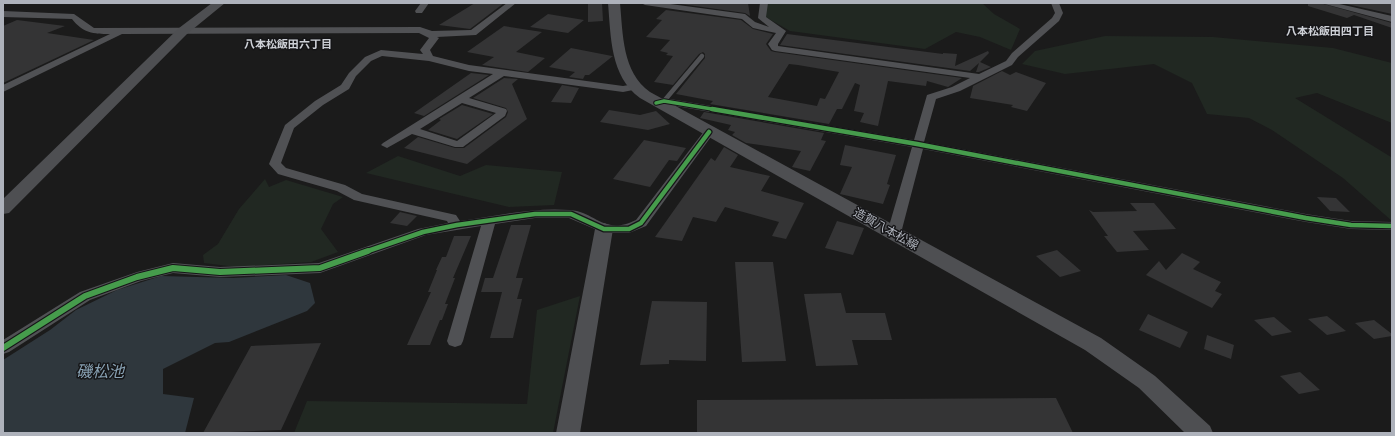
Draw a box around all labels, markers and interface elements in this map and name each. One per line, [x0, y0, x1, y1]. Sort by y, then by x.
district label: 八本松飯田四丁目 [1286, 24, 1374, 38]
district label: 八本松飯田六丁目 [244, 37, 332, 51]
street label: 造賀八本松線 [851, 205, 921, 253]
water label: 磯松池 [76, 362, 126, 381]

